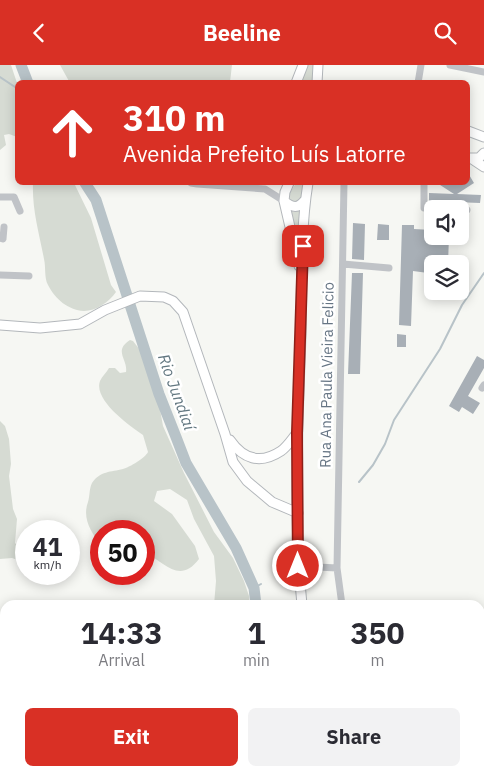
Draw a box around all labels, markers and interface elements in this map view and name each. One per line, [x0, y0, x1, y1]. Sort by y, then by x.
text: Beeline [203, 18, 281, 47]
icon: back [25, 19, 53, 47]
icon: search [431, 19, 459, 47]
text: 310 m [123, 95, 226, 141]
icon: ahead [40, 100, 105, 165]
text: Avenida Prefeito Luís Latorre [123, 139, 406, 168]
map controls [424, 200, 469, 300]
button: sound [424, 200, 469, 245]
pin [282, 225, 324, 267]
icon: arrive [289, 232, 317, 260]
button: layers [424, 255, 469, 300]
street label: Rua Ana Paula Vieira Felicio [315, 282, 338, 468]
water label: Rio Jundiaí [154, 351, 201, 435]
speed limit sign: 50 [90, 520, 155, 585]
text: 41 [32, 530, 63, 563]
position arrow [271, 539, 323, 591]
text: km/h [33, 557, 62, 572]
text: 14:33 [81, 613, 162, 652]
text: 1 [247, 613, 265, 652]
text: 350 [350, 613, 404, 652]
text: Arrival [98, 650, 145, 670]
text: min [243, 650, 270, 670]
text: m [370, 650, 384, 670]
button: Exit [25, 708, 238, 766]
button: Share [248, 708, 460, 766]

